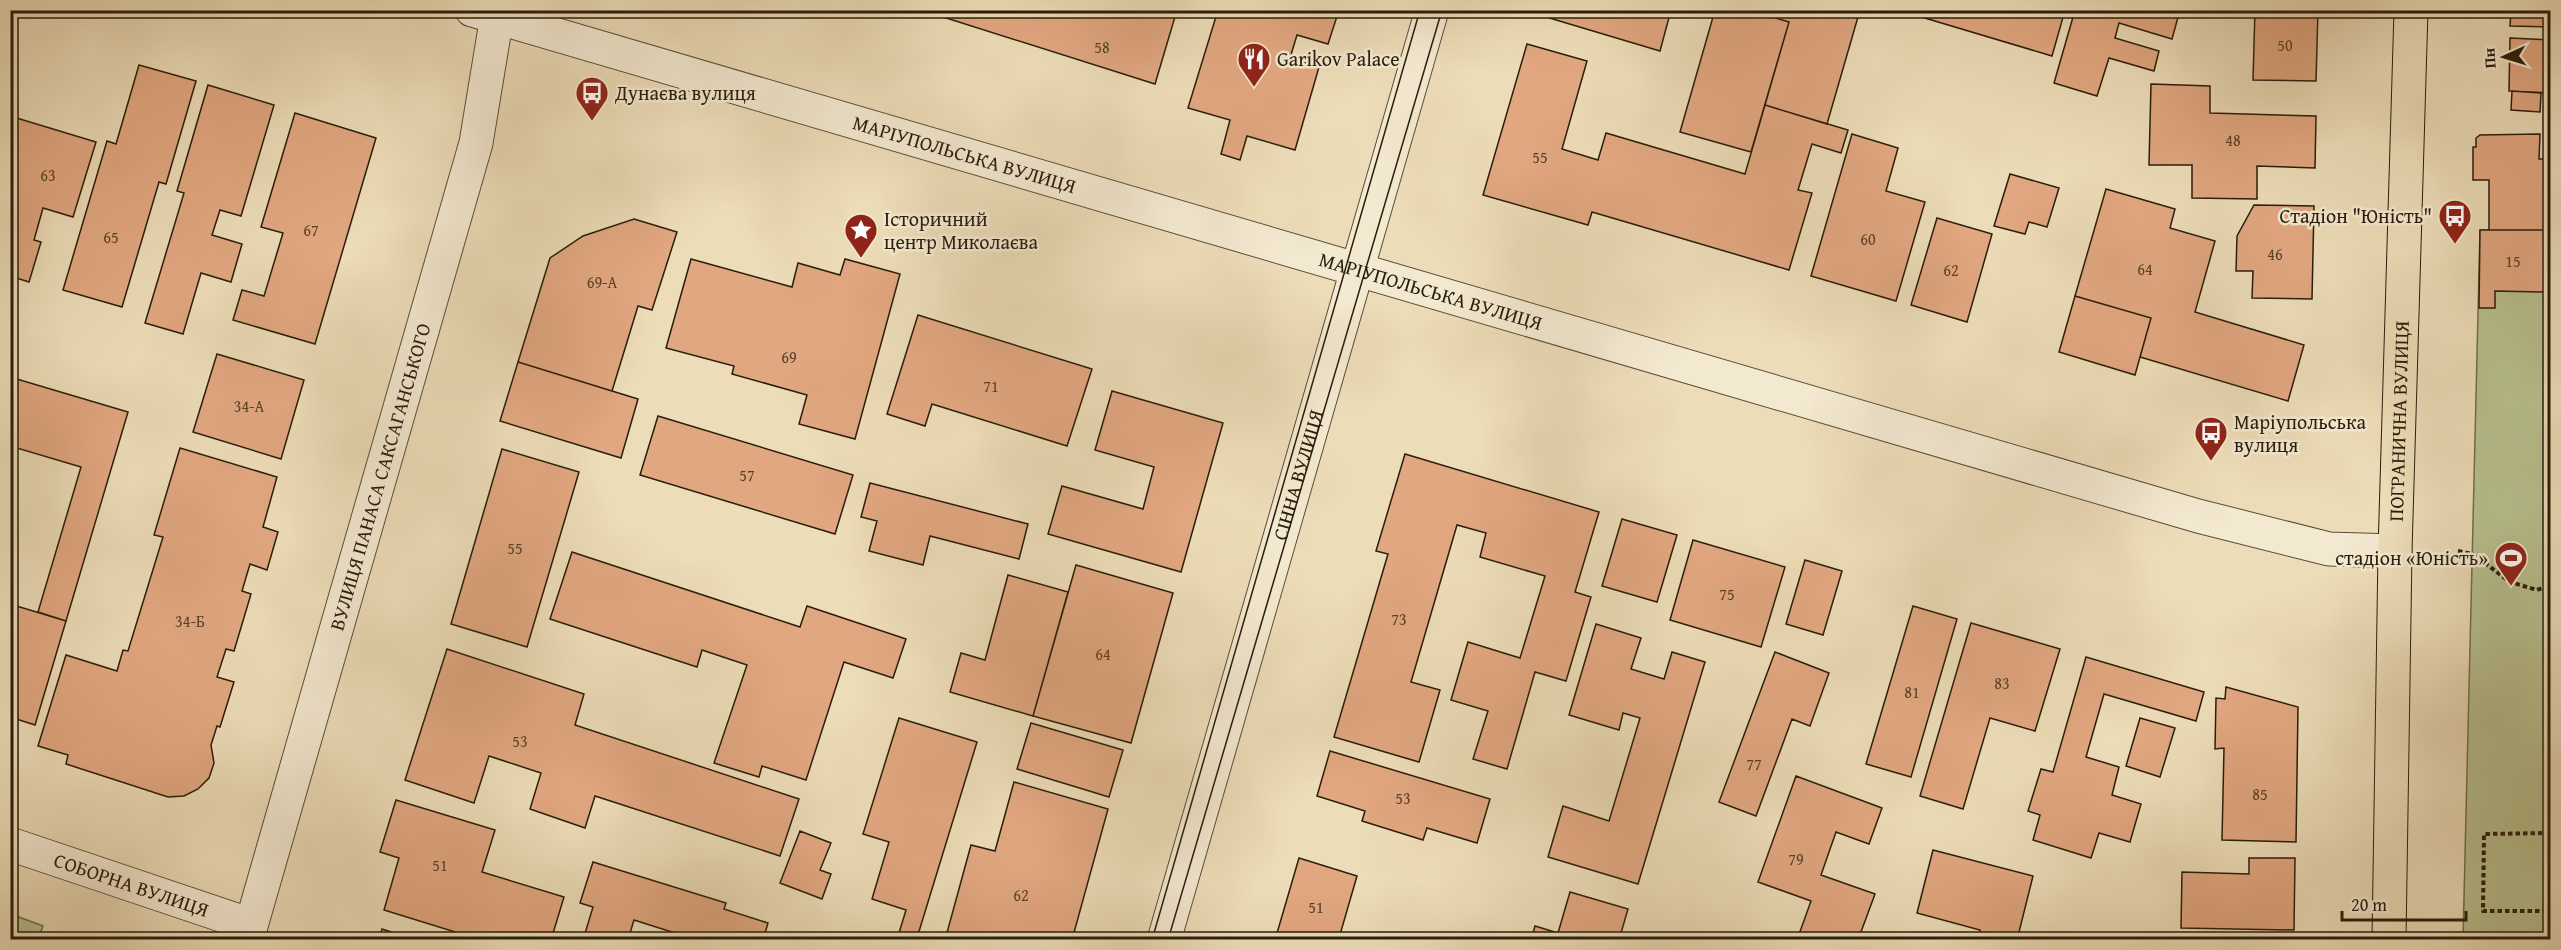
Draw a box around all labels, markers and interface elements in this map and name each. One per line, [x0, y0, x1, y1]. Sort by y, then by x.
north arrow [2474, 27, 2534, 87]
house number: 50 [2277, 33, 2293, 57]
house number: 58 [1094, 35, 1110, 59]
restaurant icon: Garikov Palace [1236, 41, 1272, 88]
place label: Garikov Palace [1277, 44, 1400, 73]
text: Пн [2476, 47, 2502, 69]
bus stop icon: Дунаєва вулиця [574, 75, 610, 122]
place label: Дунаєва вулиця [614, 78, 756, 107]
street label: МАРІУПОЛЬСЬКА ВУЛИЦЯ [849, 107, 1080, 200]
house number: 48 [2225, 128, 2241, 152]
house number: 55 [1532, 145, 1548, 169]
house number: 63 [40, 163, 56, 187]
bus stop icon: Стадіон "Юність" [2437, 198, 2473, 245]
place label: Стадіон "Юність" [2279, 201, 2432, 230]
place label: Історичний центр Миколаєва [884, 204, 1039, 256]
place icon: Історичний центр Миколаєва [843, 212, 879, 259]
house number: 67 [303, 218, 319, 242]
house number: 65 [103, 225, 119, 249]
house number: 60 [1860, 227, 1876, 251]
house number: 46 [2267, 242, 2283, 266]
street label: МАРІУПОЛЬСЬКА ВУЛИЦЯ [1316, 244, 1546, 337]
house number: 15 [2505, 249, 2521, 273]
house number: 64 [2137, 257, 2153, 281]
house number: 62 [1943, 258, 1959, 282]
house number: 69-А [587, 270, 618, 294]
street label: ВУЛИЦЯ ПАНАСА САКСАГАНСЬКОГО [322, 320, 438, 634]
street label: ПОГРАНИЧНА ВУЛИЦЯ [2381, 320, 2416, 522]
house number: 69 [781, 345, 797, 369]
house number: 71 [983, 374, 999, 398]
house number: 34-А [234, 394, 265, 418]
street label: СІННА ВУЛИЦЯ [1265, 406, 1330, 543]
place label: Маріупольська вулиця [2234, 407, 2367, 459]
bus stop icon: Маріупольська вулиця [2193, 415, 2229, 462]
house number: 57 [739, 463, 755, 487]
house number: 55 [507, 536, 523, 560]
sports icon: стадіон «Юність» [2493, 540, 2529, 587]
place label: стадіон «Юність» [2335, 543, 2488, 572]
house number: 75 [1719, 582, 1735, 606]
house number: 73 [1391, 607, 1407, 631]
house number: 34-Б [175, 609, 205, 633]
house number: 64 [1095, 642, 1111, 666]
house number: 83 [1994, 671, 2010, 695]
house number: 81 [1904, 680, 1920, 704]
house number: 53 [512, 729, 528, 753]
house number: 77 [1746, 752, 1762, 776]
house number: 85 [2252, 782, 2268, 806]
house number: 53 [1395, 786, 1411, 810]
street label: СОБОРНА ВУЛИЦЯ [50, 845, 213, 924]
house number: 79 [1788, 847, 1804, 871]
house number: 51 [432, 853, 448, 877]
house number: 62 [1013, 883, 1029, 907]
scale bar [2342, 884, 2466, 922]
text: 20 m [2351, 891, 2387, 918]
house number: 51 [1308, 895, 1324, 919]

